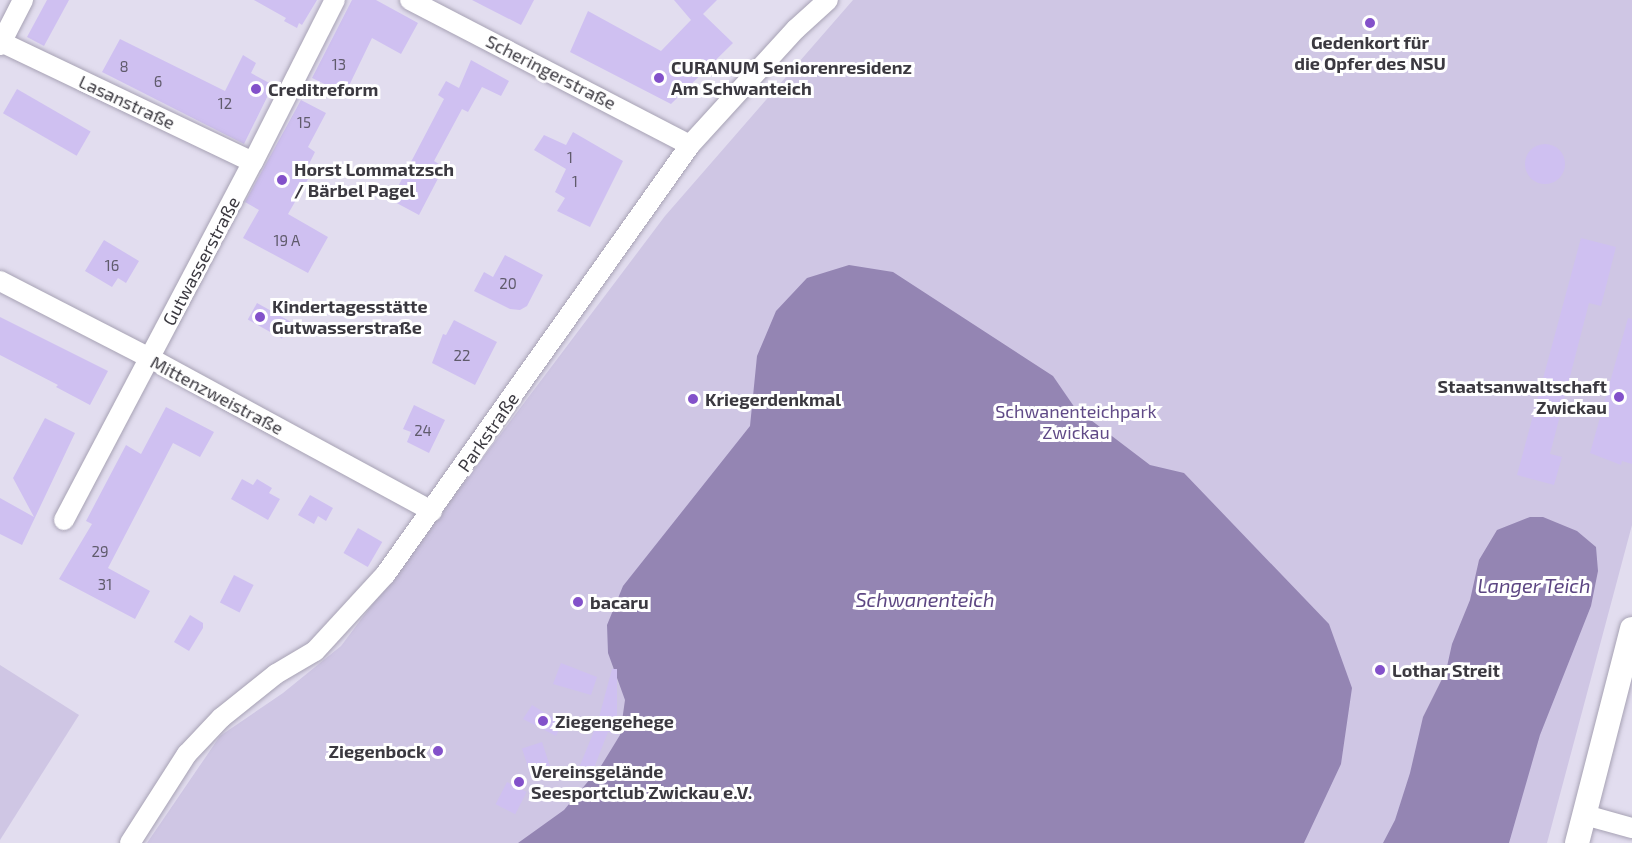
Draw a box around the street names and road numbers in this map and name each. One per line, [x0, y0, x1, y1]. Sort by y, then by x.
street label: Scheringerstraße [482, 30, 620, 114]
street label: Lasanstraße [76, 70, 178, 134]
street label: Gutwasserstraße [158, 193, 244, 329]
street label: Mittenzweistraße [147, 351, 287, 439]
street label: Parkstraße [453, 388, 523, 476]

